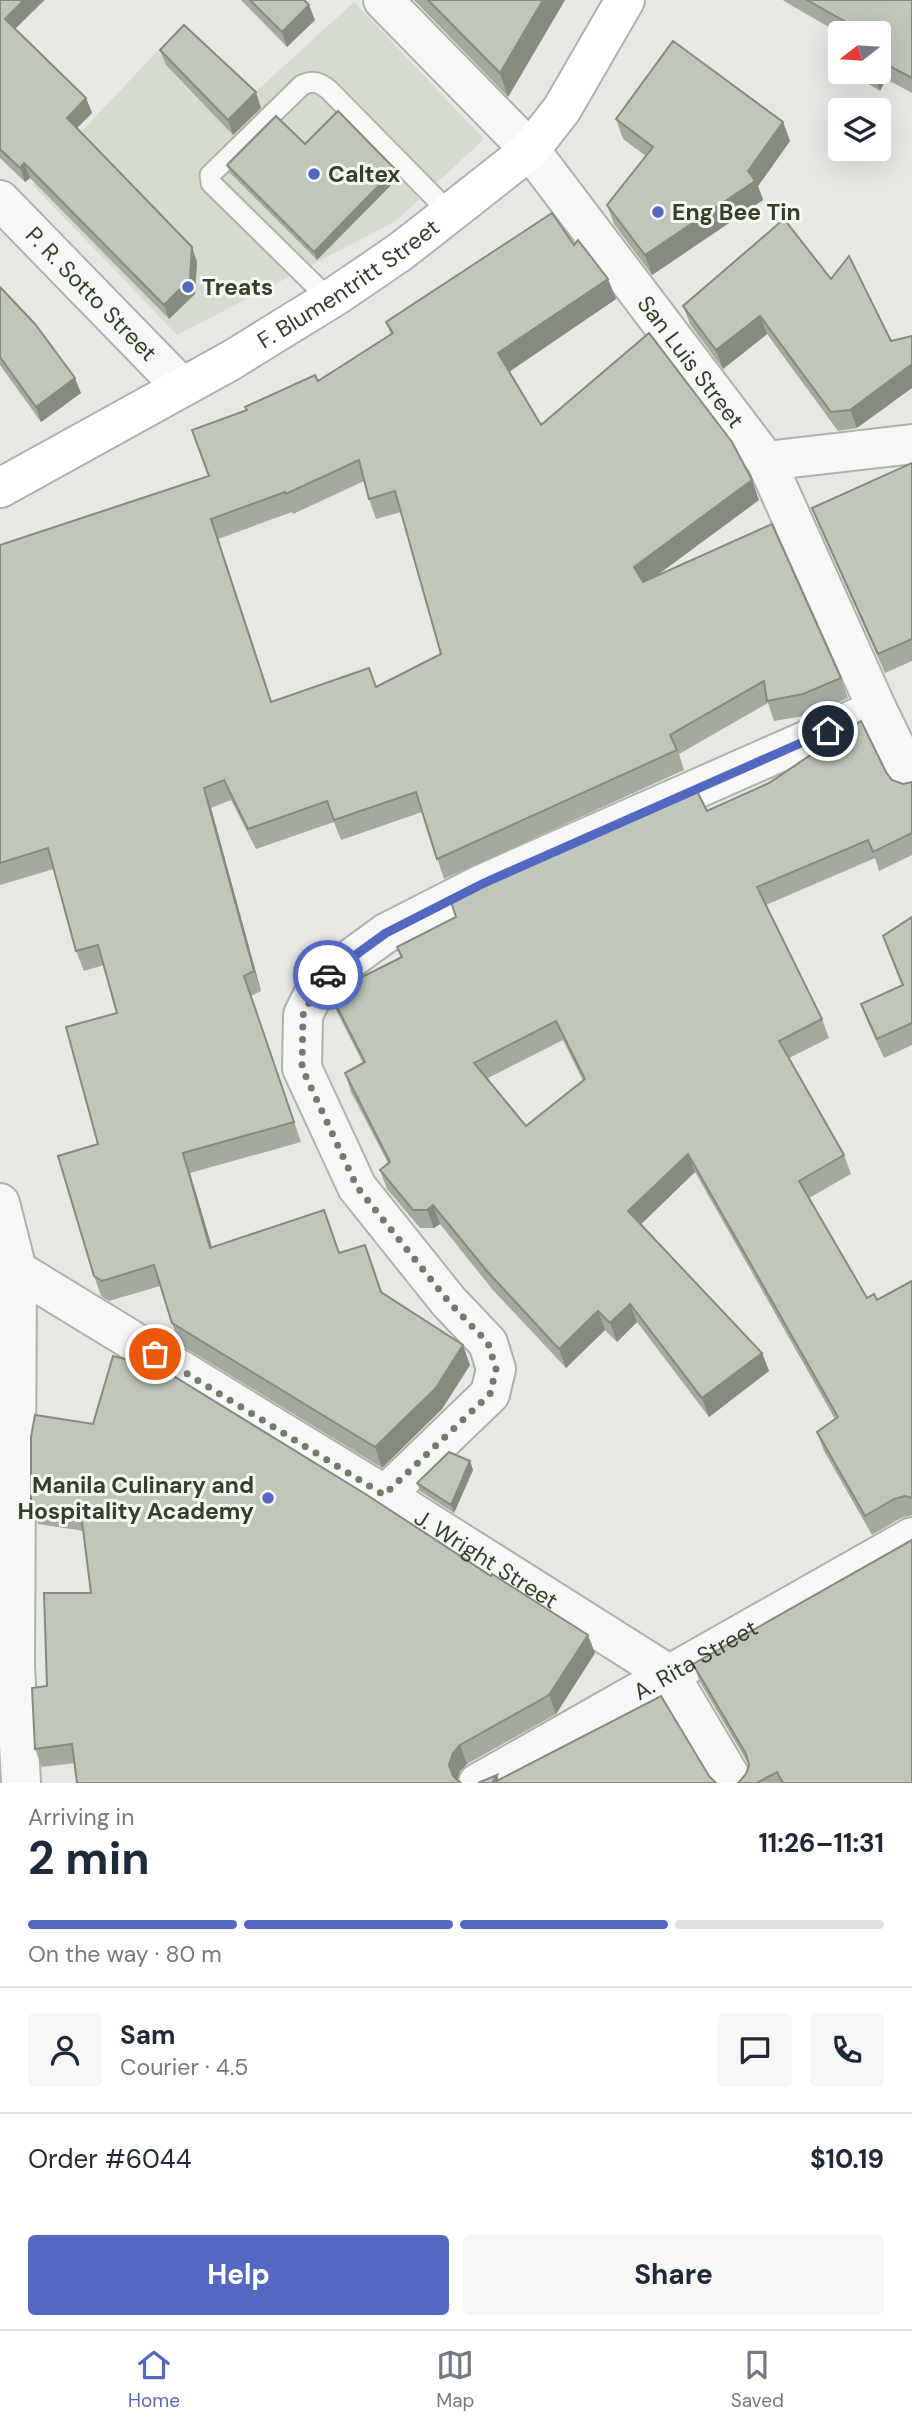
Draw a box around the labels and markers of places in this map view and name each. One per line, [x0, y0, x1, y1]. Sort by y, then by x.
place label: Caltex [328, 159, 400, 189]
marker: Caltex [306, 166, 322, 182]
place label: Eng Bee Tin [672, 197, 801, 227]
marker: Eng Bee Tin [650, 204, 666, 220]
place label: Treats [202, 272, 273, 302]
marker: Treats [180, 279, 196, 295]
pin [798, 701, 858, 761]
pin [125, 1324, 185, 1384]
place label: Manila Culinary and Hospitality Academy [18, 1470, 254, 1526]
marker: Manila Culinary and Hospitality Academy [260, 1490, 276, 1506]

